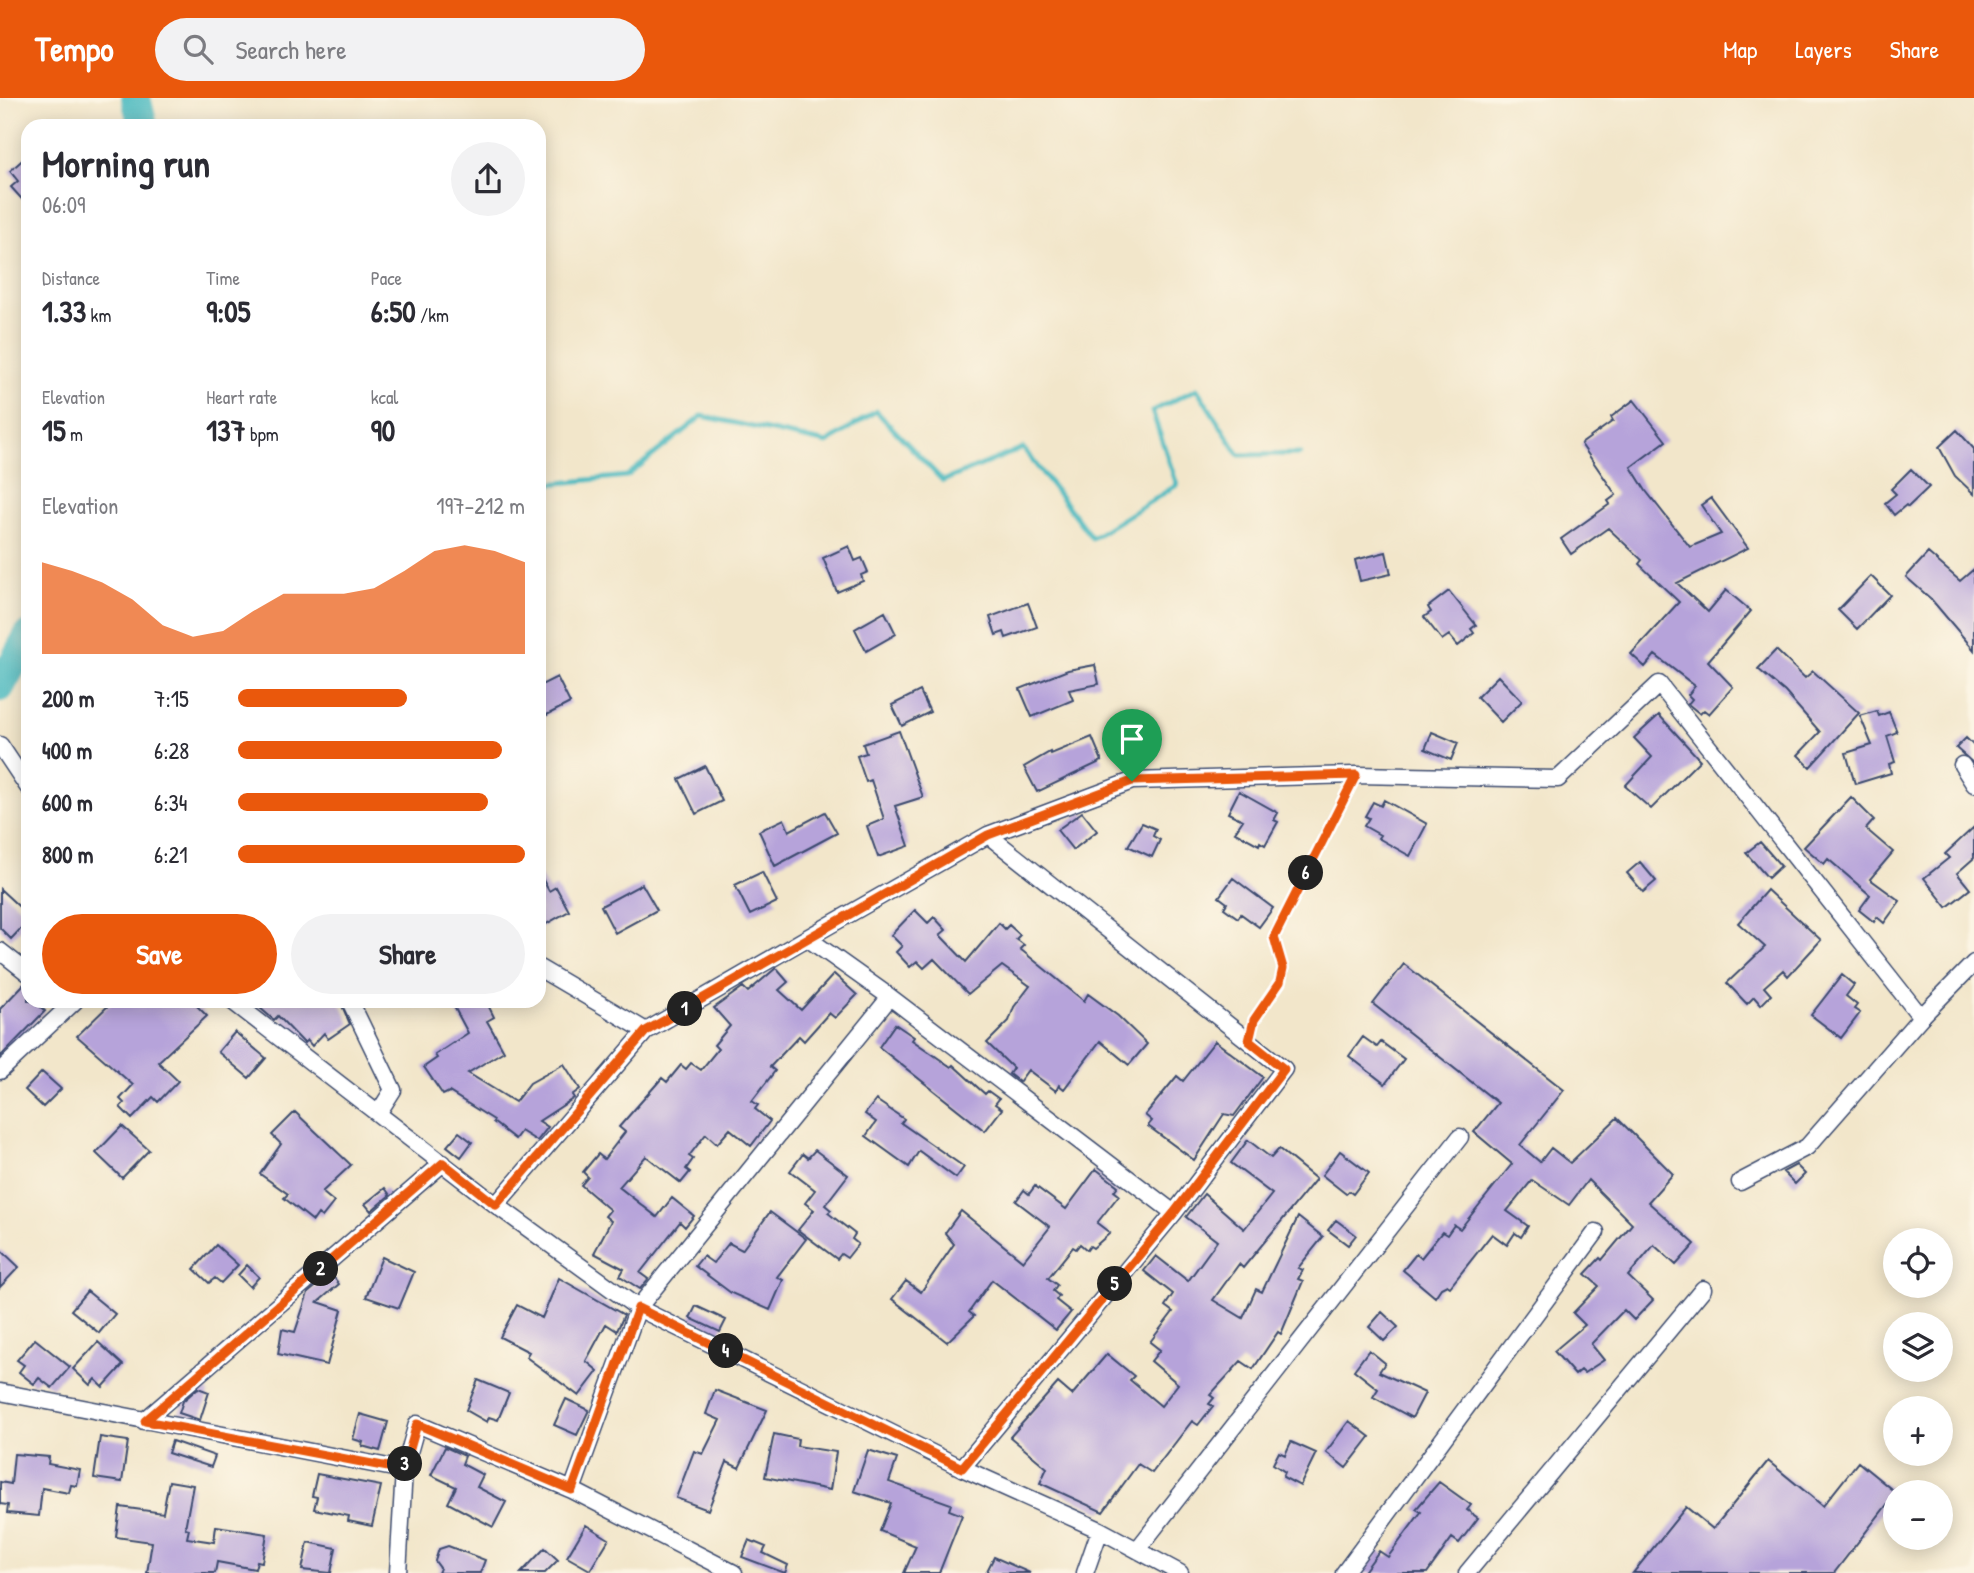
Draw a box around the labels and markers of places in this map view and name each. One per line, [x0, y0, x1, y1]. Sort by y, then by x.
pin [1102, 709, 1162, 781]
pin: 6 [1288, 856, 1324, 890]
pin: 1 [668, 992, 702, 1026]
pin: 2 [304, 1252, 338, 1286]
pin: 5 [1098, 1266, 1132, 1302]
pin: 4 [708, 1334, 744, 1368]
pin: 3 [388, 1446, 422, 1482]

